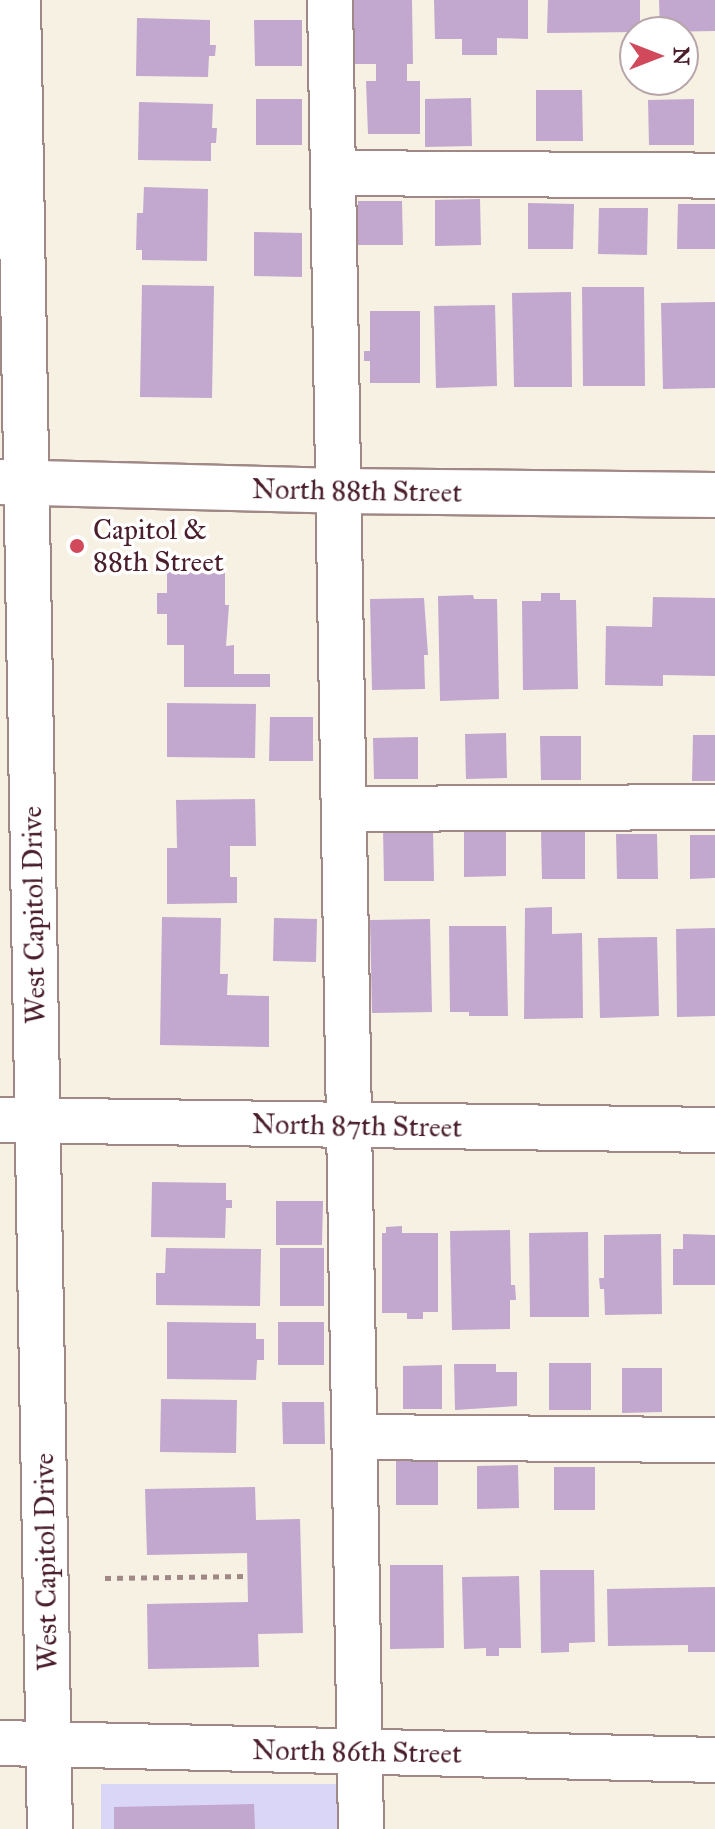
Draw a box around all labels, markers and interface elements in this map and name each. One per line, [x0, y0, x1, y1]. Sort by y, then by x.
north arrow [619, 16, 699, 96]
text: N [668, 47, 695, 65]
street label: North 88th Street [252, 472, 462, 510]
place label: Capitol & 88th Street [93, 513, 224, 579]
marker: Capitol & 88th Street [68, 537, 86, 555]
street label: West Capitol Drive [15, 806, 53, 1024]
street label: North 87th Street [252, 1107, 462, 1145]
street label: West Capitol Drive [27, 1453, 65, 1671]
street label: North 86th Street [252, 1733, 462, 1771]

